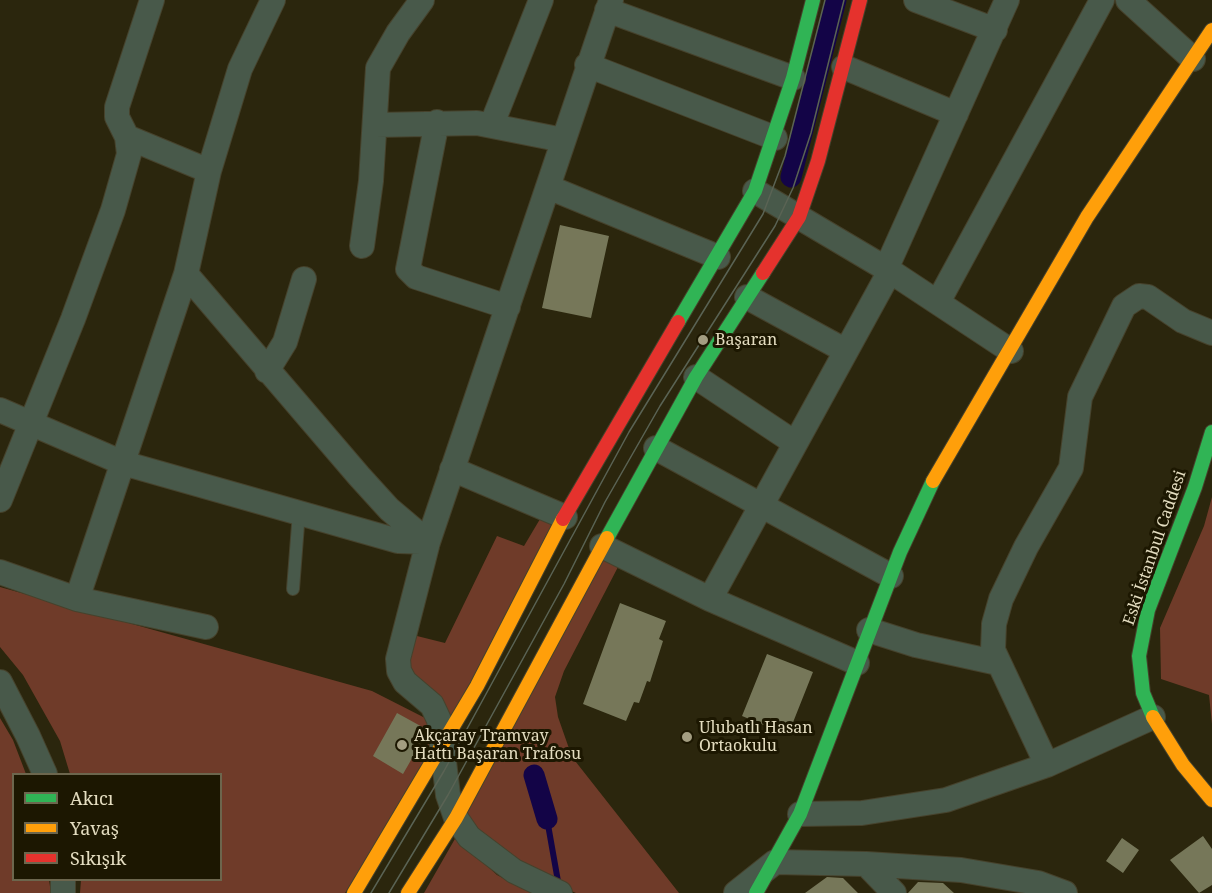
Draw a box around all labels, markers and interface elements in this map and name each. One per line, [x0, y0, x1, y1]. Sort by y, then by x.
place label: Başaran [715, 330, 777, 350]
marker: Başaran [696, 333, 710, 347]
street label: Eski İstanbul Caddesi [1119, 468, 1191, 628]
place label: Ulubatlı Hasan Ortaokulu [699, 718, 813, 756]
place label: Akçaray Tramvay Hattı Başaran Trafosu [414, 726, 581, 764]
marker: Ulubatlı Hasan Ortaokulu [680, 730, 694, 744]
marker: Akçaray Tramvay Hattı Başaran Trafosu [395, 738, 409, 752]
legend [12, 773, 222, 881]
text: Akıcı [70, 786, 114, 810]
text: Yavaş [70, 816, 119, 840]
text: Sıkışık [70, 846, 126, 870]

